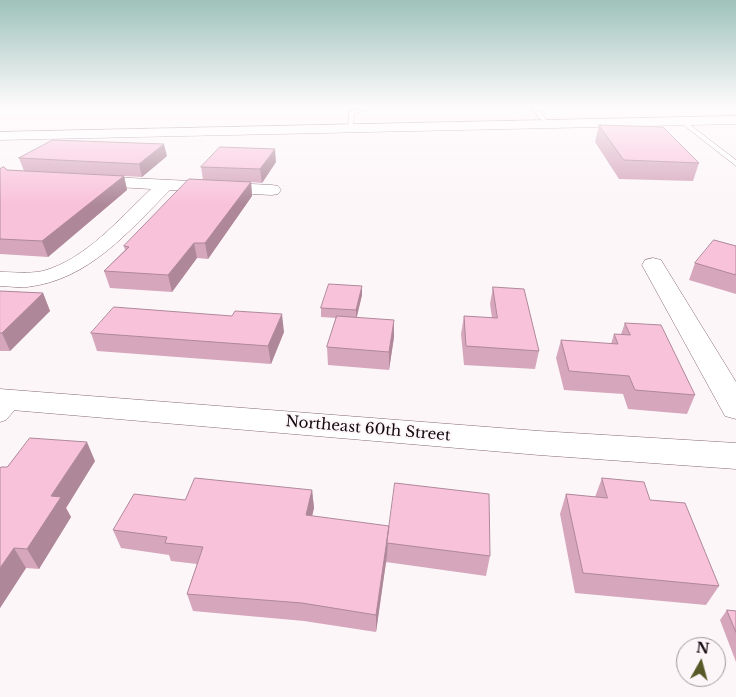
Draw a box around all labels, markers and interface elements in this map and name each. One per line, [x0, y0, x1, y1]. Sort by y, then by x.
street label: Northeast 60th Street [285, 413, 451, 445]
north arrow [676, 637, 726, 687]
text: N [695, 638, 710, 658]

